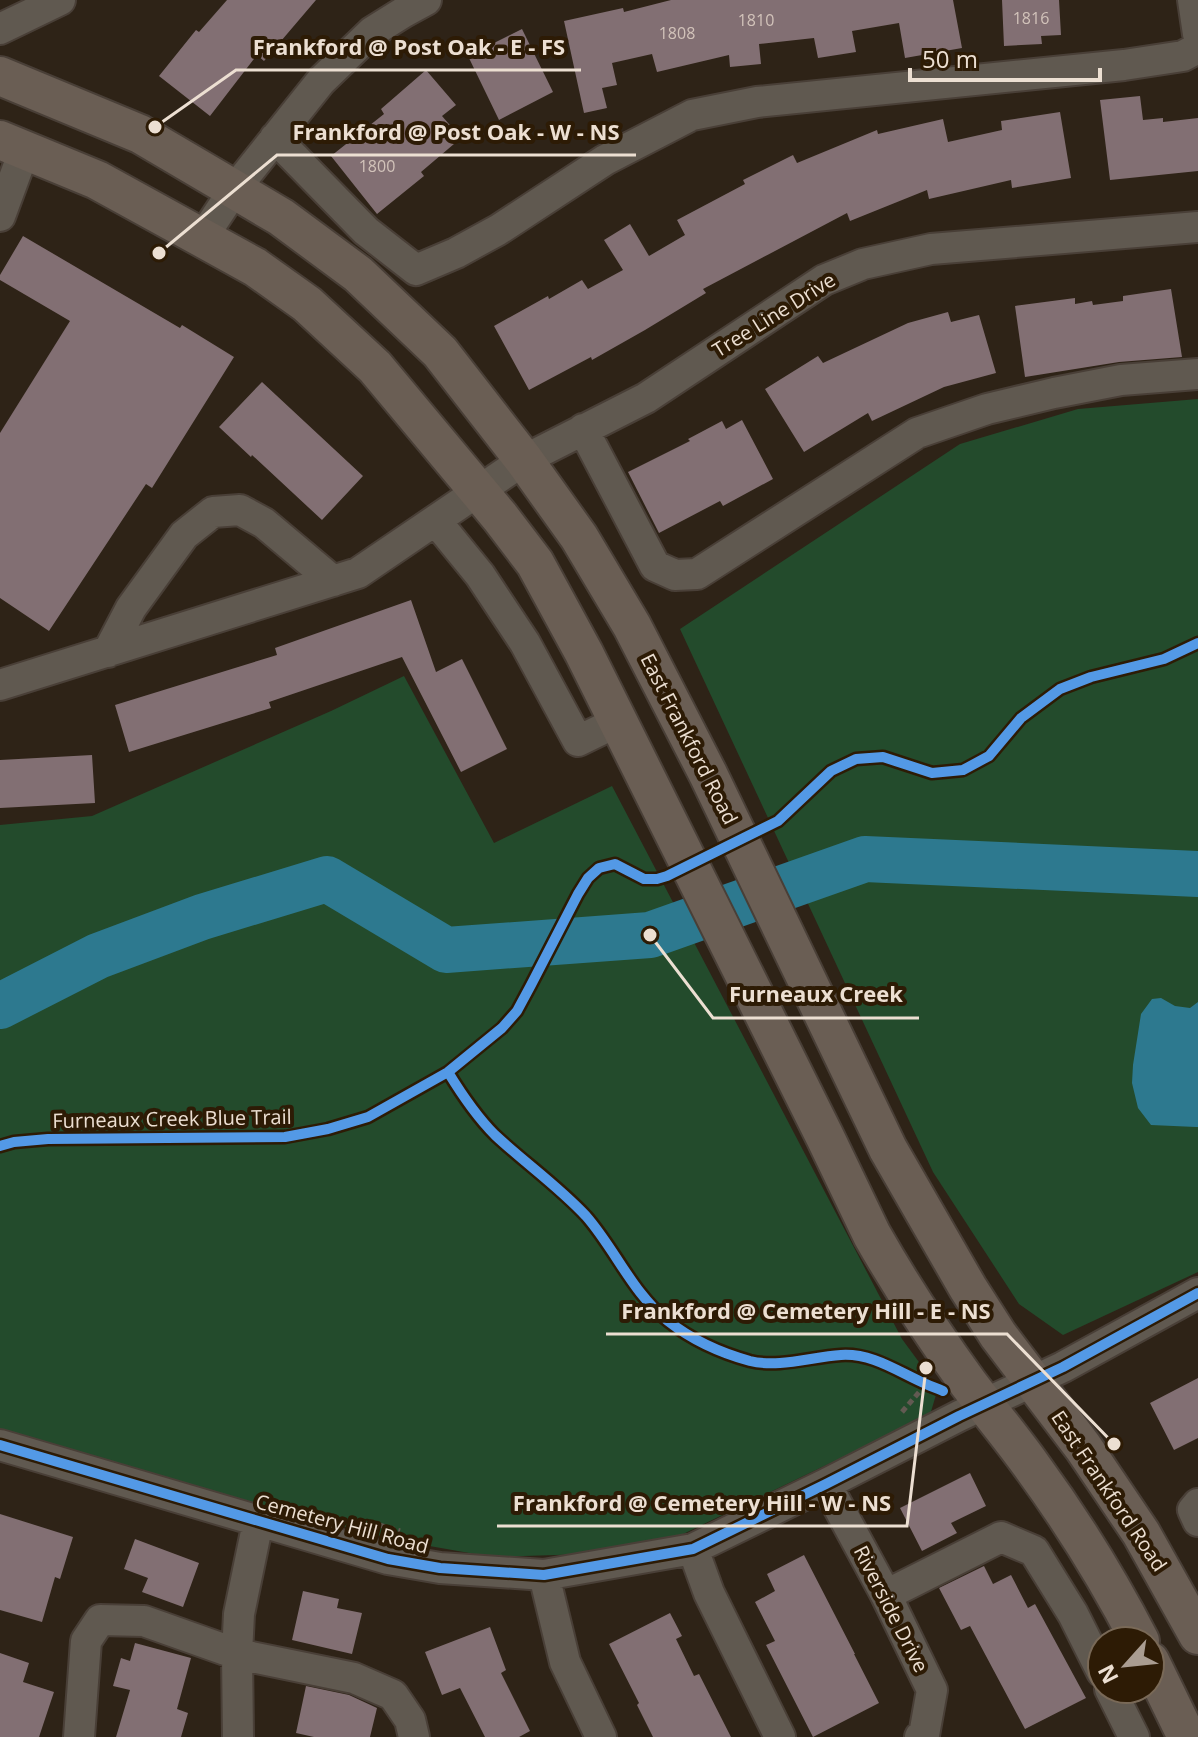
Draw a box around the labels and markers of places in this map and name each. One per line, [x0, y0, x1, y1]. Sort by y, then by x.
callout: Frankford @ Post Oak - E - FS [236, 24, 581, 70]
callout: Frankford @ Post Oak - W - NS [277, 109, 636, 155]
callout: Furneaux Creek [713, 972, 919, 1018]
callout: Frankford @ Cemetery Hill - E - NS [606, 1288, 1007, 1334]
callout: Frankford @ Cemetery Hill - W - NS [497, 1480, 907, 1526]

